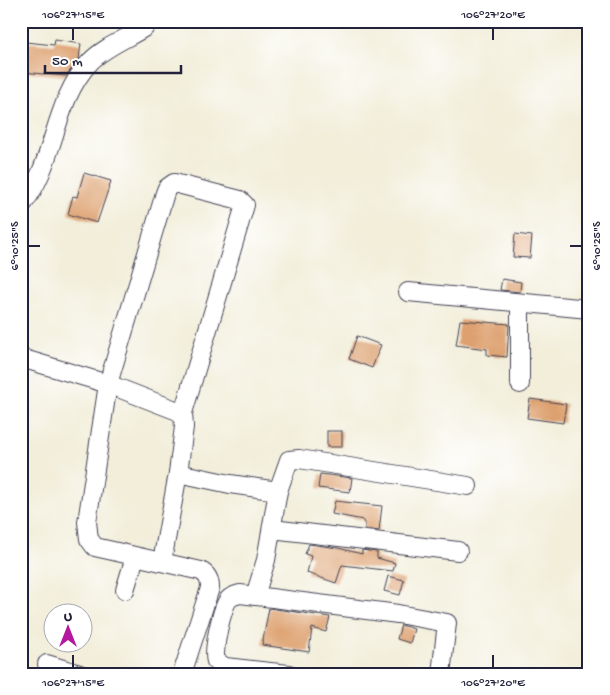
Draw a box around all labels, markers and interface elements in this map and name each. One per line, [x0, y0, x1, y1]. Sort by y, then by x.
text: 106°27'15"E [41, 9, 104, 23]
text: 106°27'20"E [460, 9, 525, 23]
scale bar [45, 42, 181, 74]
text: 50 m [52, 53, 83, 71]
text: 6°10'25"S [9, 221, 23, 270]
text: 6°10'25"S [591, 221, 605, 270]
north arrow [42, 602, 92, 652]
text: U [64, 609, 72, 626]
text: 106°27'15"E [41, 677, 104, 691]
text: 106°27'20"E [460, 677, 525, 691]

